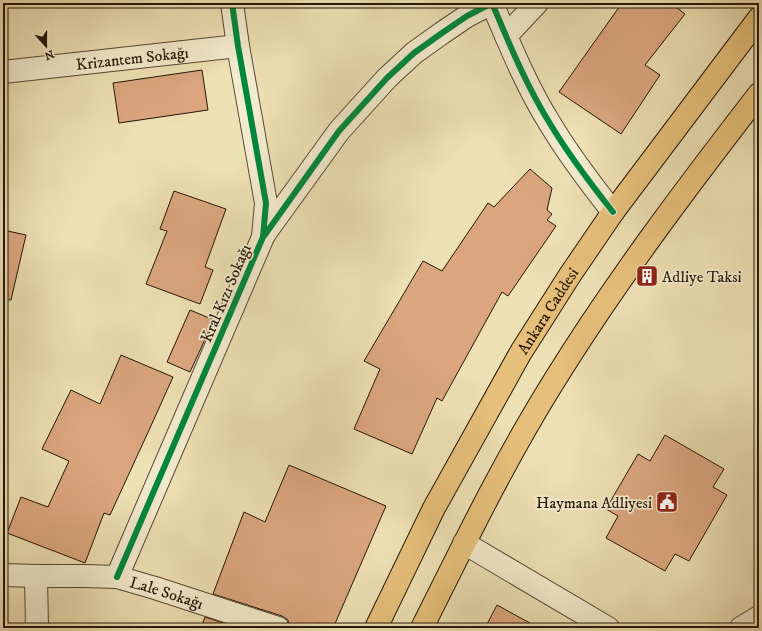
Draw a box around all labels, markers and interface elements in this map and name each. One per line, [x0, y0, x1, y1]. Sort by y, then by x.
north arrow [26, 26, 66, 66]
street label: Krizantem Sokağı [75, 43, 190, 75]
text: N [43, 46, 56, 63]
street label: Kral Kızı Sokağı [196, 241, 256, 346]
building icon: Adliye Taksi [634, 263, 660, 289]
street label: Ankara Caddesi [513, 264, 583, 358]
place label: Adliye Taksi [662, 267, 742, 287]
public building icon: Haymana Adliyesi [654, 489, 680, 515]
place label: Haymana Adliyesi [536, 493, 652, 513]
street label: Lale Sokağı [127, 572, 206, 614]

